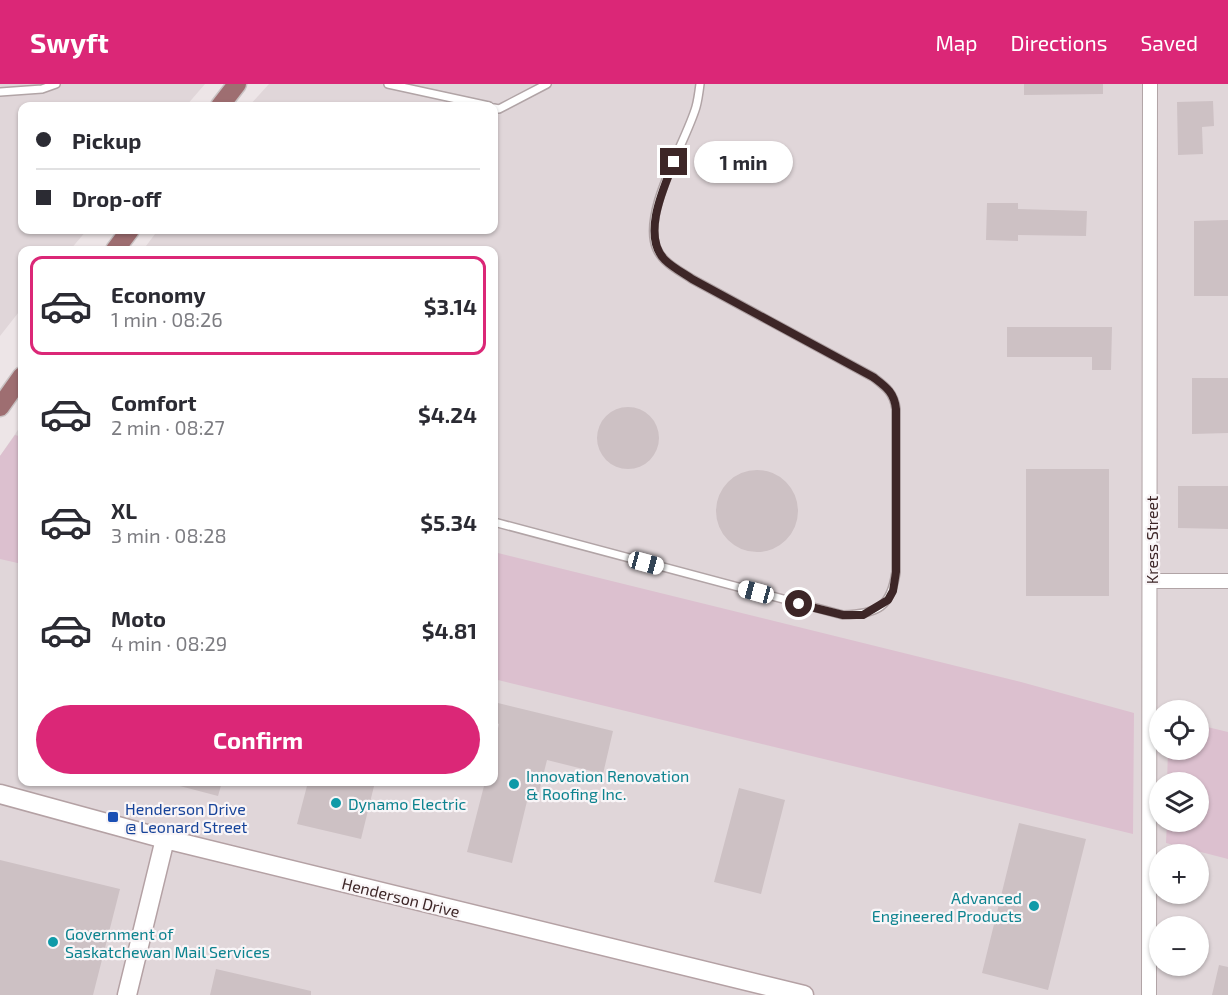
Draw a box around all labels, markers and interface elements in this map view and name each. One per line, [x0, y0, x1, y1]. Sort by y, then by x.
text: Swyft [30, 25, 109, 59]
text: Map [935, 30, 978, 55]
text: Directions [1011, 30, 1107, 55]
text: Saved [1140, 30, 1198, 55]
text: Pickup [72, 127, 141, 153]
callout: 1 min [695, 141, 794, 183]
route end [660, 148, 687, 175]
text: 1 min [719, 150, 768, 174]
text: Drop-off [72, 185, 161, 211]
icon: car [39, 279, 93, 333]
text: Economy [111, 281, 206, 307]
text: $3.14 [424, 293, 477, 319]
text: 1 min · 08:26 [111, 307, 223, 331]
icon: car [39, 387, 93, 441]
text: Comfort [111, 389, 196, 415]
text: $4.24 [418, 401, 477, 427]
text: 2 min · 08:27 [111, 415, 225, 439]
icon: car [39, 495, 93, 549]
street label: Kress Street [1142, 496, 1161, 584]
text: XL [111, 497, 137, 523]
text: $5.34 [420, 509, 477, 535]
text: 3 min · 08:28 [111, 523, 227, 547]
car [626, 550, 666, 576]
car [736, 579, 776, 605]
route start [785, 590, 812, 617]
icon: car [39, 603, 93, 657]
text: Moto [111, 605, 166, 631]
text: $4.81 [422, 617, 477, 643]
text: 4 min · 08:29 [111, 631, 227, 655]
map controls [1149, 700, 1209, 976]
button: locate [1149, 700, 1209, 760]
button: Confirm [36, 705, 480, 774]
place label: Innovation Renovation & Roofing Inc. [526, 766, 689, 803]
button: layers [1149, 772, 1209, 832]
marker: Innovation Renovation & Roofing Inc. [507, 777, 521, 791]
place label: Dynamo Electric [348, 794, 466, 813]
marker: Dynamo Electric [329, 796, 343, 810]
place label: Henderson Drive @ Leonard Street [125, 799, 247, 836]
marker: Henderson Drive @ Leonard Street [106, 810, 120, 824]
button: + [1149, 844, 1209, 904]
street label: Henderson Drive [340, 873, 462, 921]
place label: Advanced Engineered Products [872, 888, 1022, 925]
marker: Advanced Engineered Products [1027, 899, 1041, 913]
button: − [1149, 916, 1209, 976]
place label: Government of Saskatchewan Mail Services [65, 924, 270, 961]
marker: Government of Saskatchewan Mail Services [46, 935, 60, 949]

